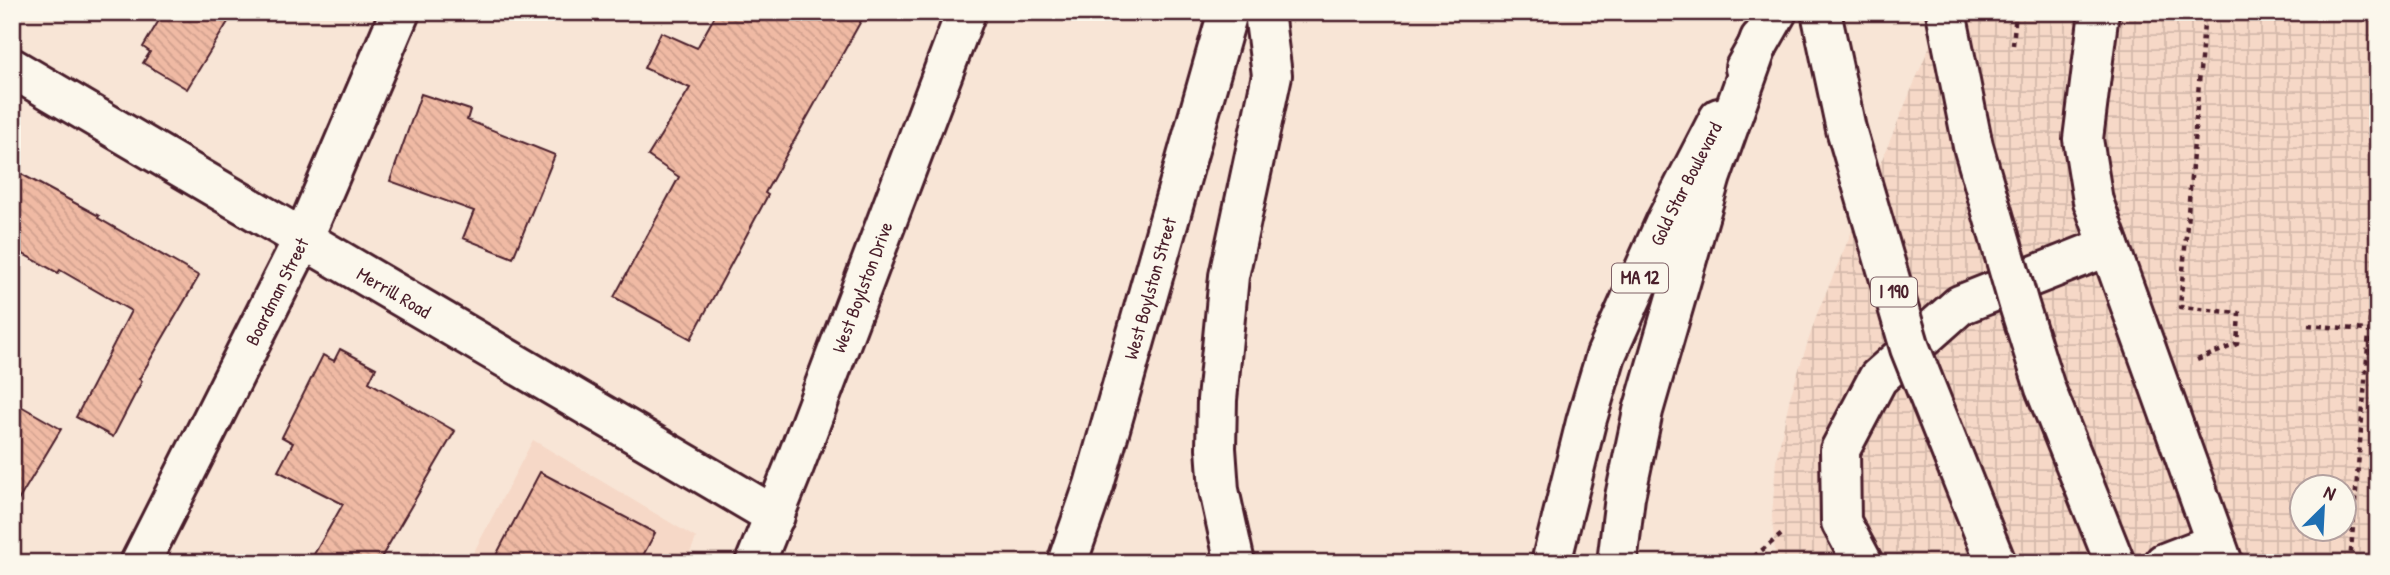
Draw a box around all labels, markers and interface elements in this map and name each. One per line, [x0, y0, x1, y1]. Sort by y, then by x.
street label: Gold Star Boulevard [1644, 117, 1728, 250]
street label: West Boylston Street [1117, 214, 1182, 362]
street label: West Boylston Drive [825, 217, 899, 356]
street label: Boardman Street [239, 233, 315, 350]
street label: Merrill Road [352, 260, 436, 324]
road number: MA 12 [1612, 264, 1668, 292]
road number: I 190 [1871, 278, 1917, 306]
north arrow [2288, 474, 2358, 544]
text: N [2320, 479, 2340, 506]

